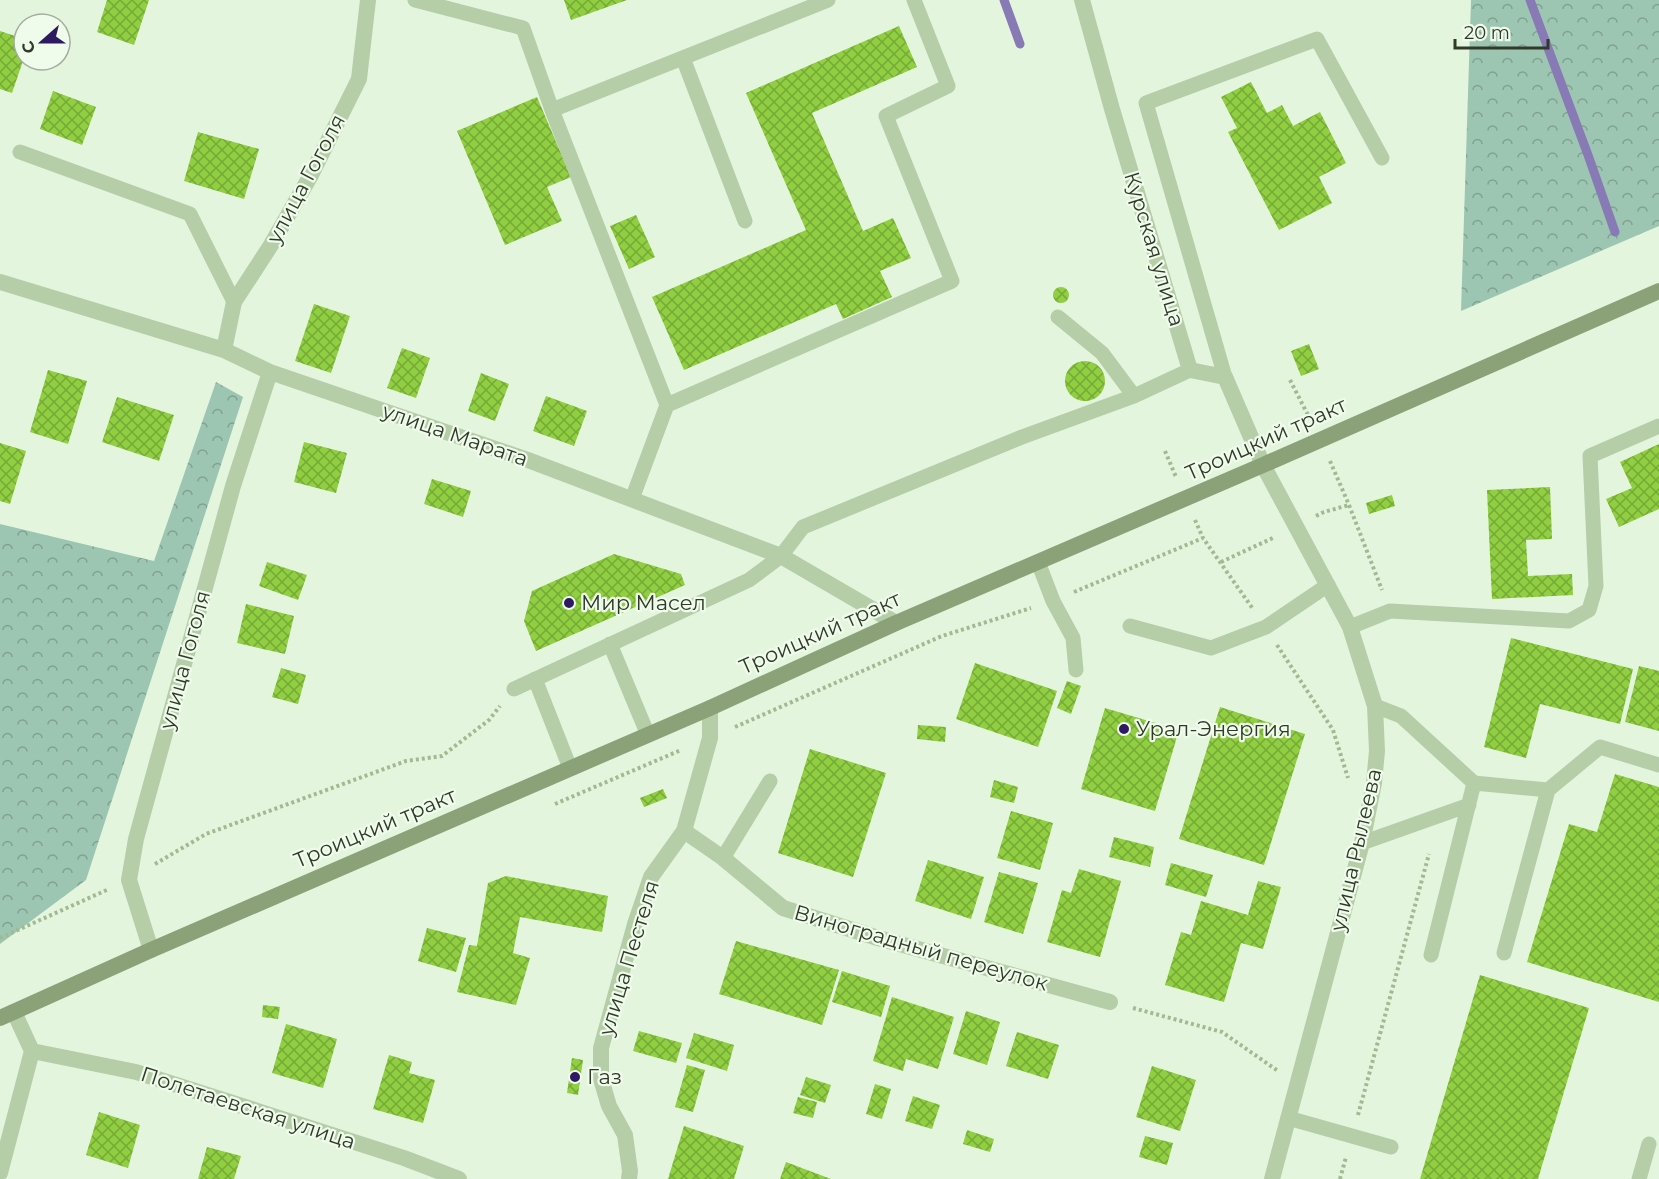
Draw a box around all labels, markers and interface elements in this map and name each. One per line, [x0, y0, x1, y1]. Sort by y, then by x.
north arrow [12, 12, 72, 72]
scale bar [1455, 12, 1548, 50]
text: 20 m [1464, 22, 1510, 44]
text: С [17, 38, 39, 56]
street label: улица Гоголя [261, 110, 350, 249]
street label: Курская улица [1119, 169, 1190, 329]
street label: Троицкий тракт [1181, 392, 1350, 485]
street label: улица Марата [378, 398, 531, 471]
street label: Троицкий тракт [735, 586, 904, 679]
street label: улица Гоголя [154, 588, 215, 733]
place label: Мир Масел [581, 590, 706, 615]
marker: Мир Масел [562, 596, 576, 610]
place label: Урал-Энергия [1136, 716, 1291, 741]
marker: Урал-Энергия [1117, 722, 1131, 736]
street label: улица Рылеева [1324, 766, 1386, 935]
street label: Троицкий тракт [290, 782, 460, 873]
street label: улица Пестеля [593, 877, 664, 1040]
street label: Виноградный переулок [791, 899, 1051, 996]
street label: Полетаевская улица [138, 1061, 359, 1154]
place label: Газ [587, 1064, 622, 1089]
marker: Газ [568, 1070, 582, 1084]

